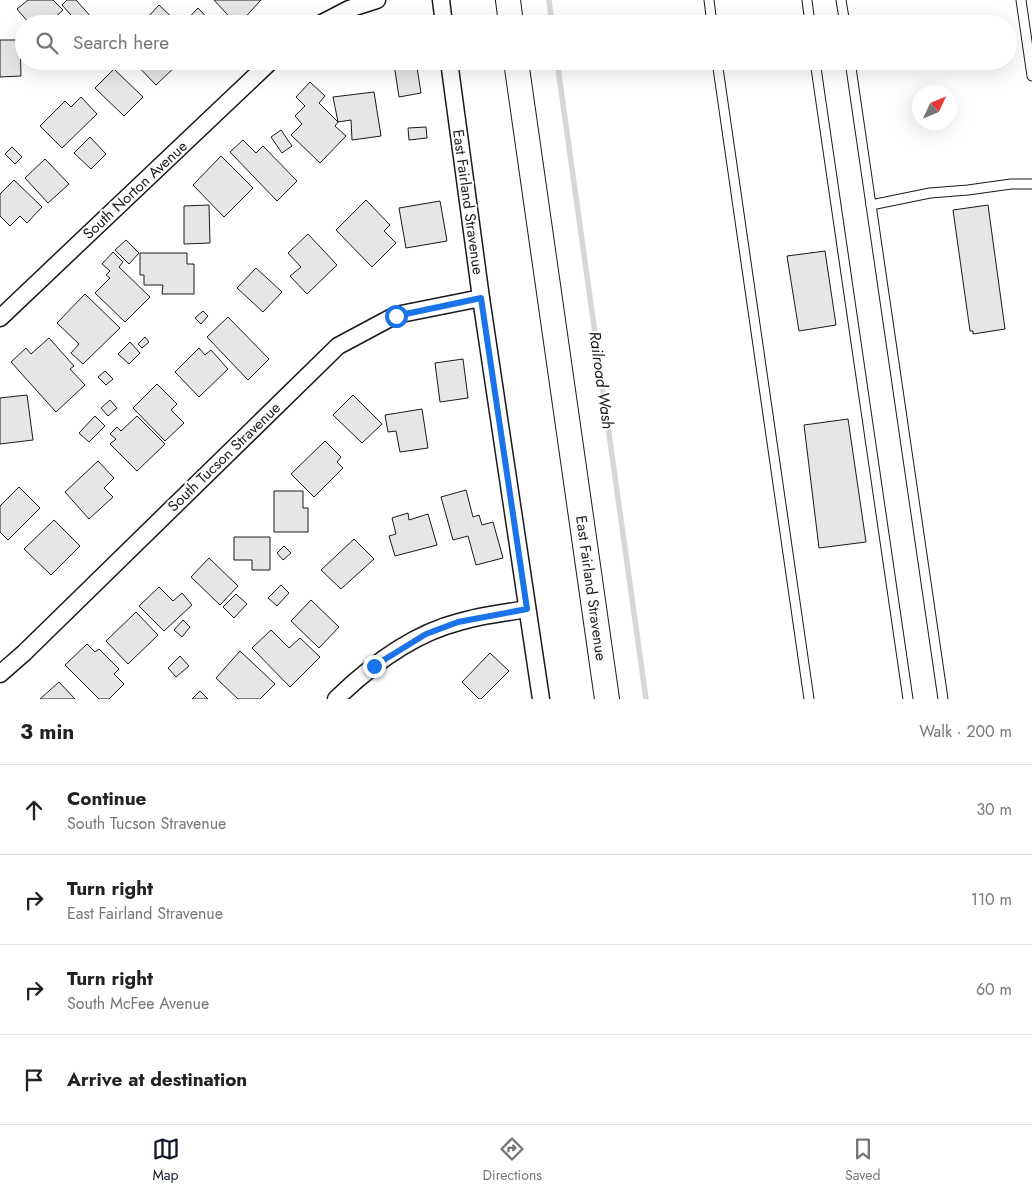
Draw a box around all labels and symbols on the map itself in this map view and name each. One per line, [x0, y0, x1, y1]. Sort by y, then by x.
north arrow [912, 85, 957, 130]
street label: East Fairland Stravenue [447, 128, 489, 276]
street label: South Norton Avenue [78, 135, 192, 244]
route start [385, 305, 408, 328]
water label: Railroad Wash [583, 330, 620, 430]
street label: South Tucson Stravenue [163, 397, 286, 517]
street label: East Fairland Stravenue [570, 514, 612, 662]
route end [363, 655, 386, 678]

